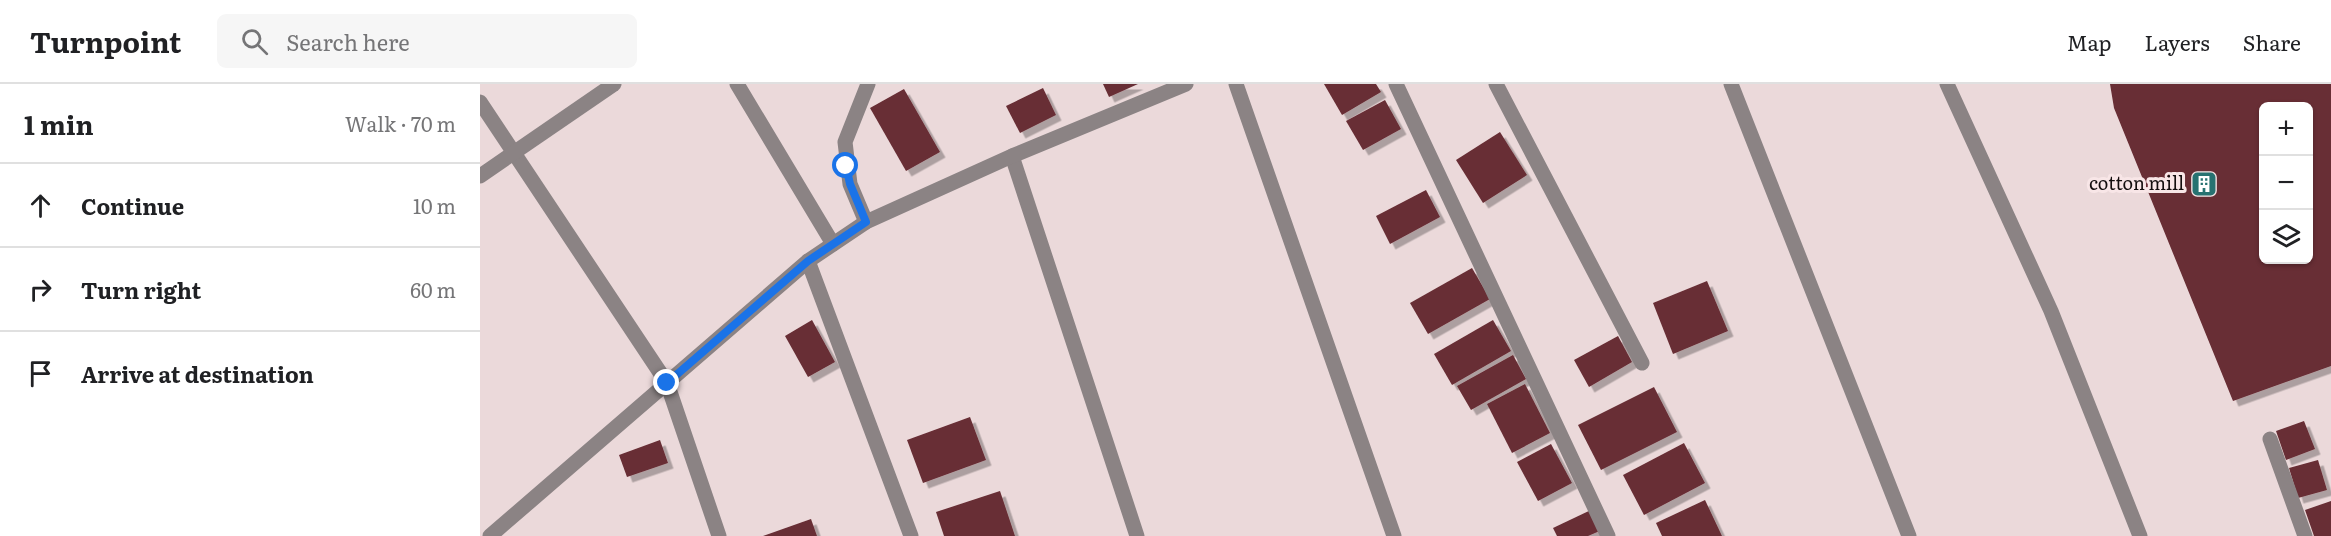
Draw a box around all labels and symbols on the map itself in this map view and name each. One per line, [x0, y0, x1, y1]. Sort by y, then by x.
route start [832, 152, 858, 178]
place label: cotton mill [2089, 169, 2184, 196]
building icon: cotton mill [2189, 169, 2219, 199]
route end [653, 369, 679, 395]

